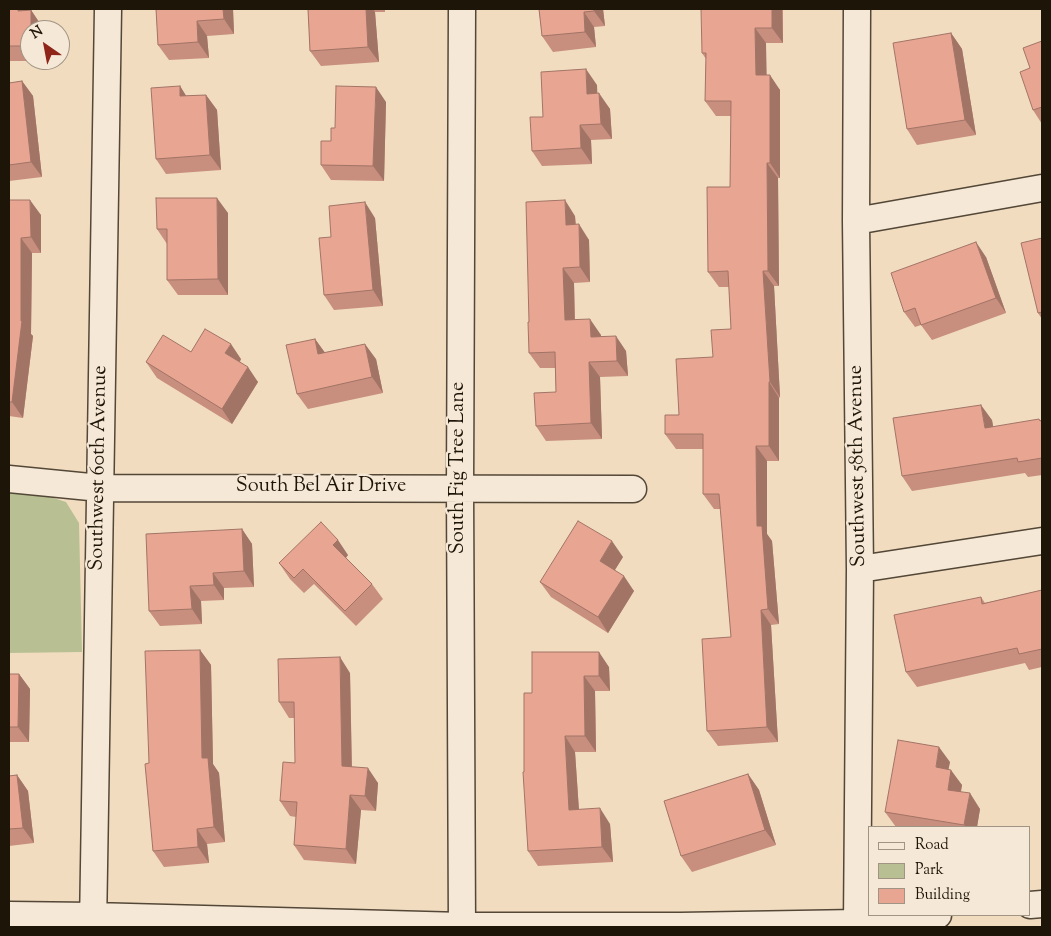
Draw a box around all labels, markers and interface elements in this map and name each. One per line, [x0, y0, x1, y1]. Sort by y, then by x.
north arrow [20, 20, 70, 70]
text: N [27, 22, 48, 45]
street label: Southwest 60th Avenue [86, 365, 114, 571]
street label: Southwest 58th Avenue [845, 365, 873, 567]
street label: South Fig Tree Lane [448, 382, 472, 554]
street label: South Bel Air Drive [236, 476, 406, 500]
legend [868, 826, 1031, 916]
text: Road [915, 835, 949, 856]
text: Park [915, 860, 944, 881]
text: Building [915, 885, 970, 906]

